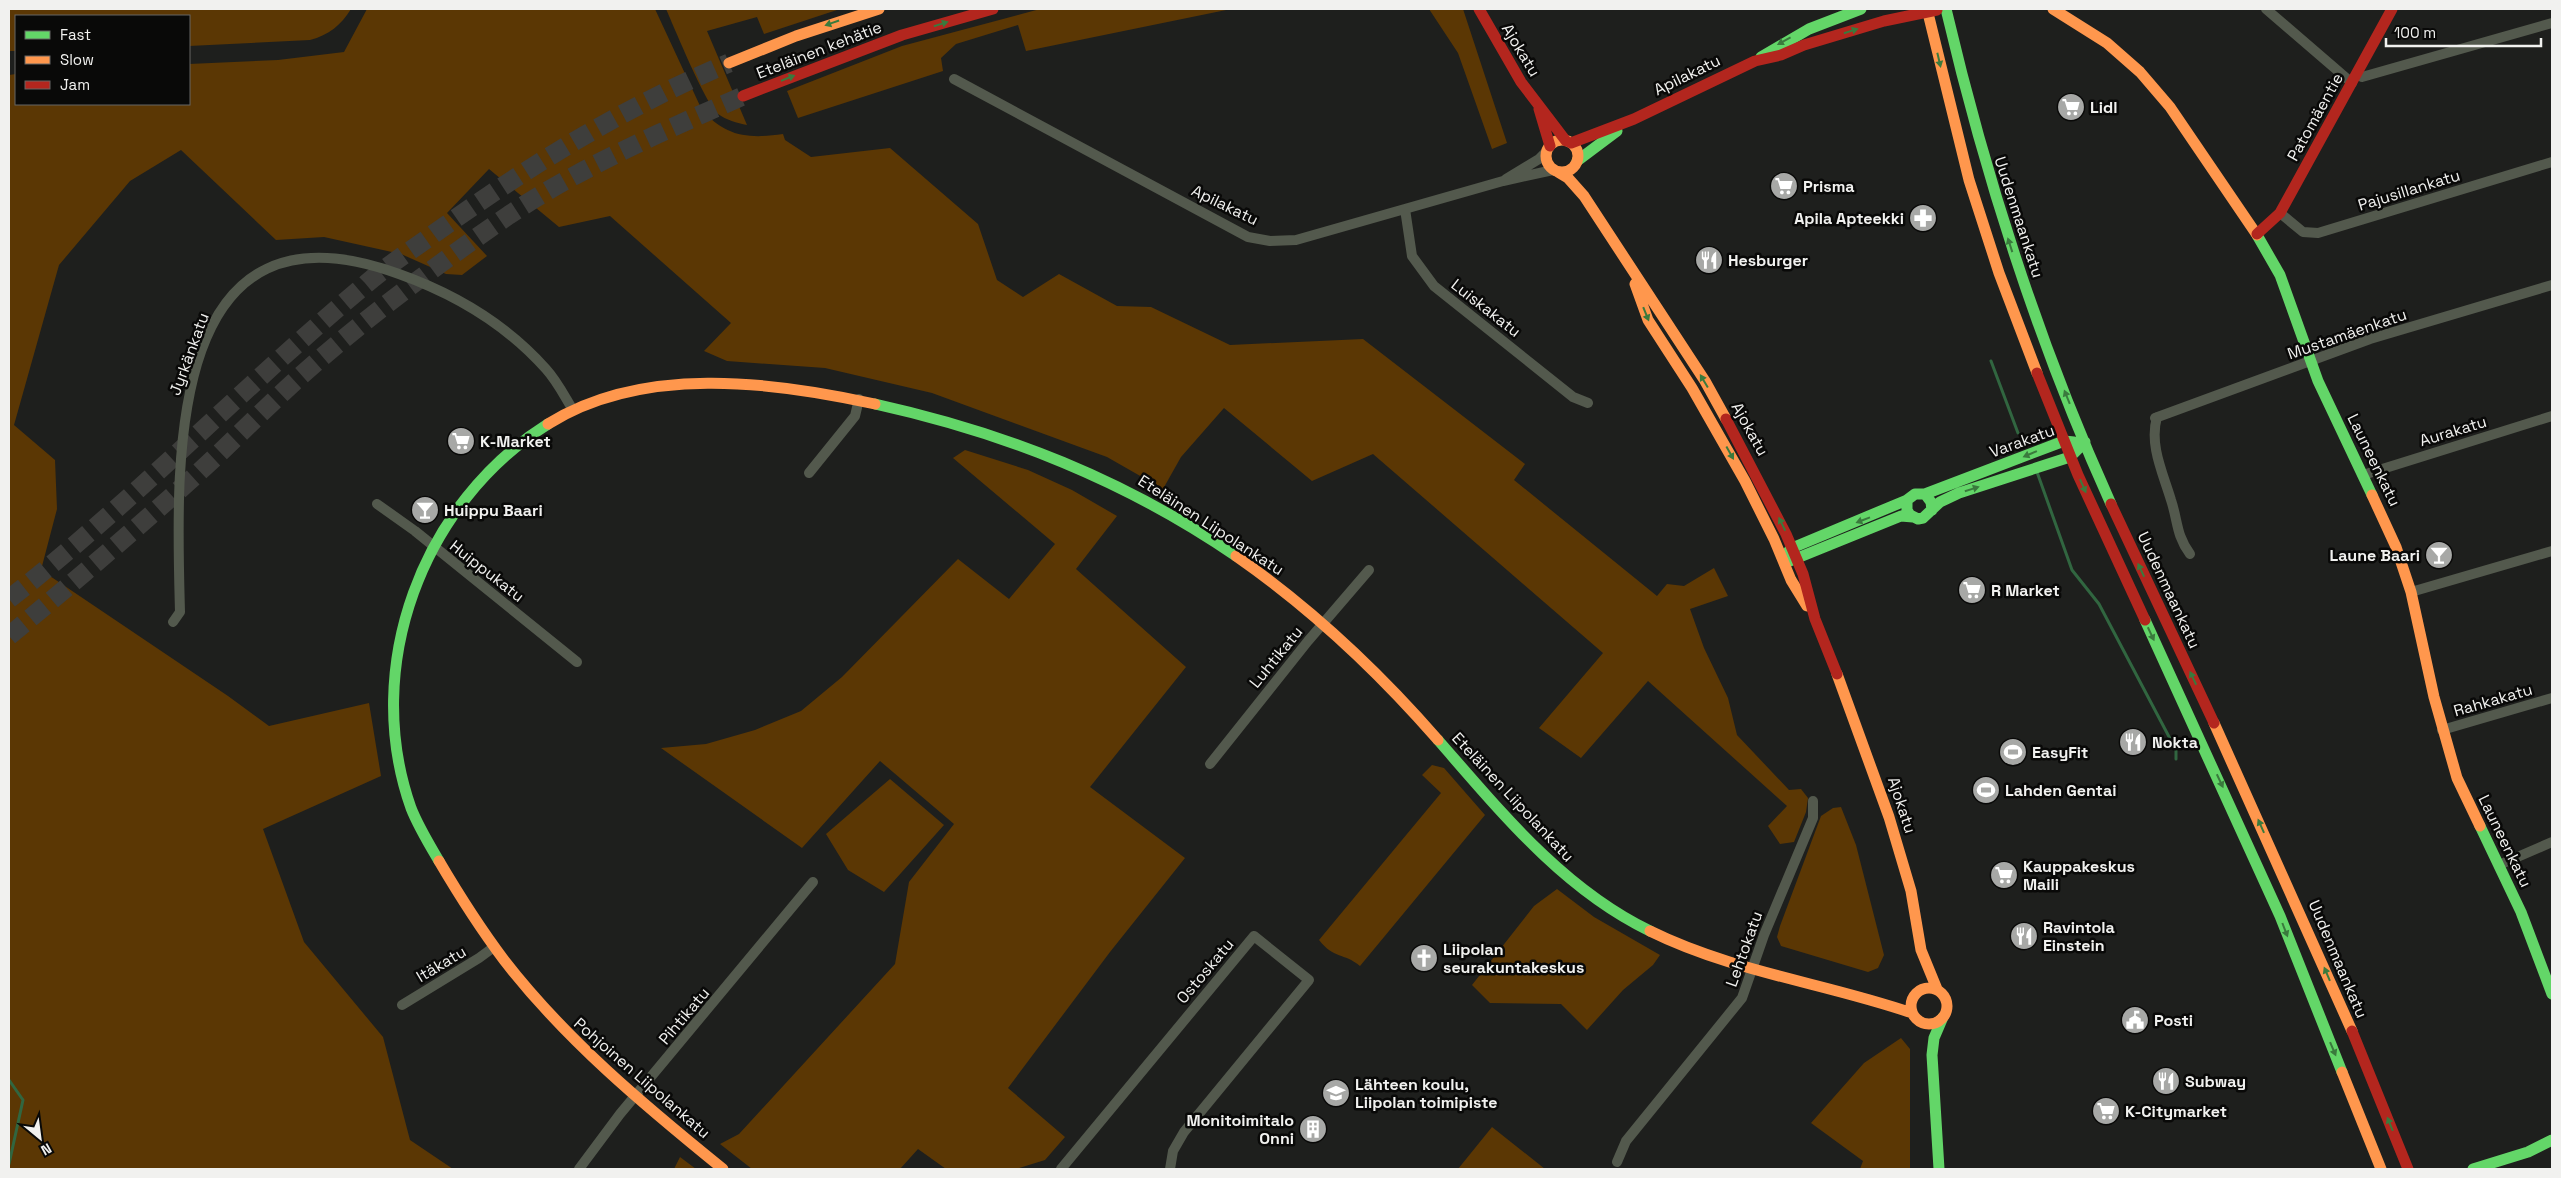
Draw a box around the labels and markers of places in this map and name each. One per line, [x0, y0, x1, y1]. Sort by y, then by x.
supermarket icon: Lidl [2056, 92, 2086, 122]
place label: Lidl [2090, 97, 2117, 118]
supermarket icon: Prisma [1769, 171, 1799, 201]
place label: Prisma [1803, 176, 1855, 197]
pharmacy icon: Apila Apteekki [1908, 203, 1938, 233]
place label: Apila Apteekki [1794, 208, 1904, 229]
restaurant icon: Hesburger [1694, 245, 1724, 275]
place label: Hesburger [1728, 250, 1808, 271]
supermarket icon: K-Market [446, 426, 476, 456]
place label: K-Market [480, 431, 551, 452]
bar icon: Huippu Baari [410, 495, 440, 525]
place label: Huippu Baari [444, 500, 543, 521]
bar icon: Laune Baari [2424, 540, 2454, 570]
place label: Laune Baari [2330, 545, 2420, 566]
supermarket icon: R Market [1957, 575, 1987, 605]
place label: R Market [1991, 580, 2060, 601]
restaurant icon: Nokta [2118, 727, 2148, 757]
place label: Nokta [2152, 732, 2198, 753]
sports icon: EasyFit [1998, 737, 2028, 767]
place label: EasyFit [2032, 742, 2088, 763]
sports icon: Lahden Gentai [1971, 775, 2001, 805]
place label: Lahden Gentai [2005, 780, 2116, 801]
place label: Kauppakeskus Maili [2023, 856, 2135, 895]
supermarket icon: Kauppakeskus Maili [1989, 860, 2019, 890]
place label: Ravintola Einstein [2043, 917, 2115, 956]
restaurant icon: Ravintola Einstein [2009, 921, 2039, 951]
place label: Liipolan seurakuntakeskus [1443, 939, 1584, 978]
church icon: Liipolan seurakuntakeskus [1409, 943, 1439, 973]
public building icon: Posti [2120, 1005, 2150, 1035]
place label: Posti [2154, 1010, 2193, 1031]
restaurant icon: Subway [2151, 1066, 2181, 1096]
place label: Subway [2185, 1071, 2246, 1092]
place label: Lähteen koulu, Liipolan toimipiste [1355, 1074, 1498, 1113]
school or university icon: Lähteen koulu, Liipolan toimipiste [1321, 1078, 1351, 1108]
supermarket icon: K-Citymarket [2091, 1096, 2121, 1126]
place label: K-Citymarket [2125, 1101, 2227, 1122]
place label: Monitoimitalo Onni [1186, 1110, 1294, 1149]
building icon: Monitoimitalo Onni [1298, 1114, 1328, 1144]

